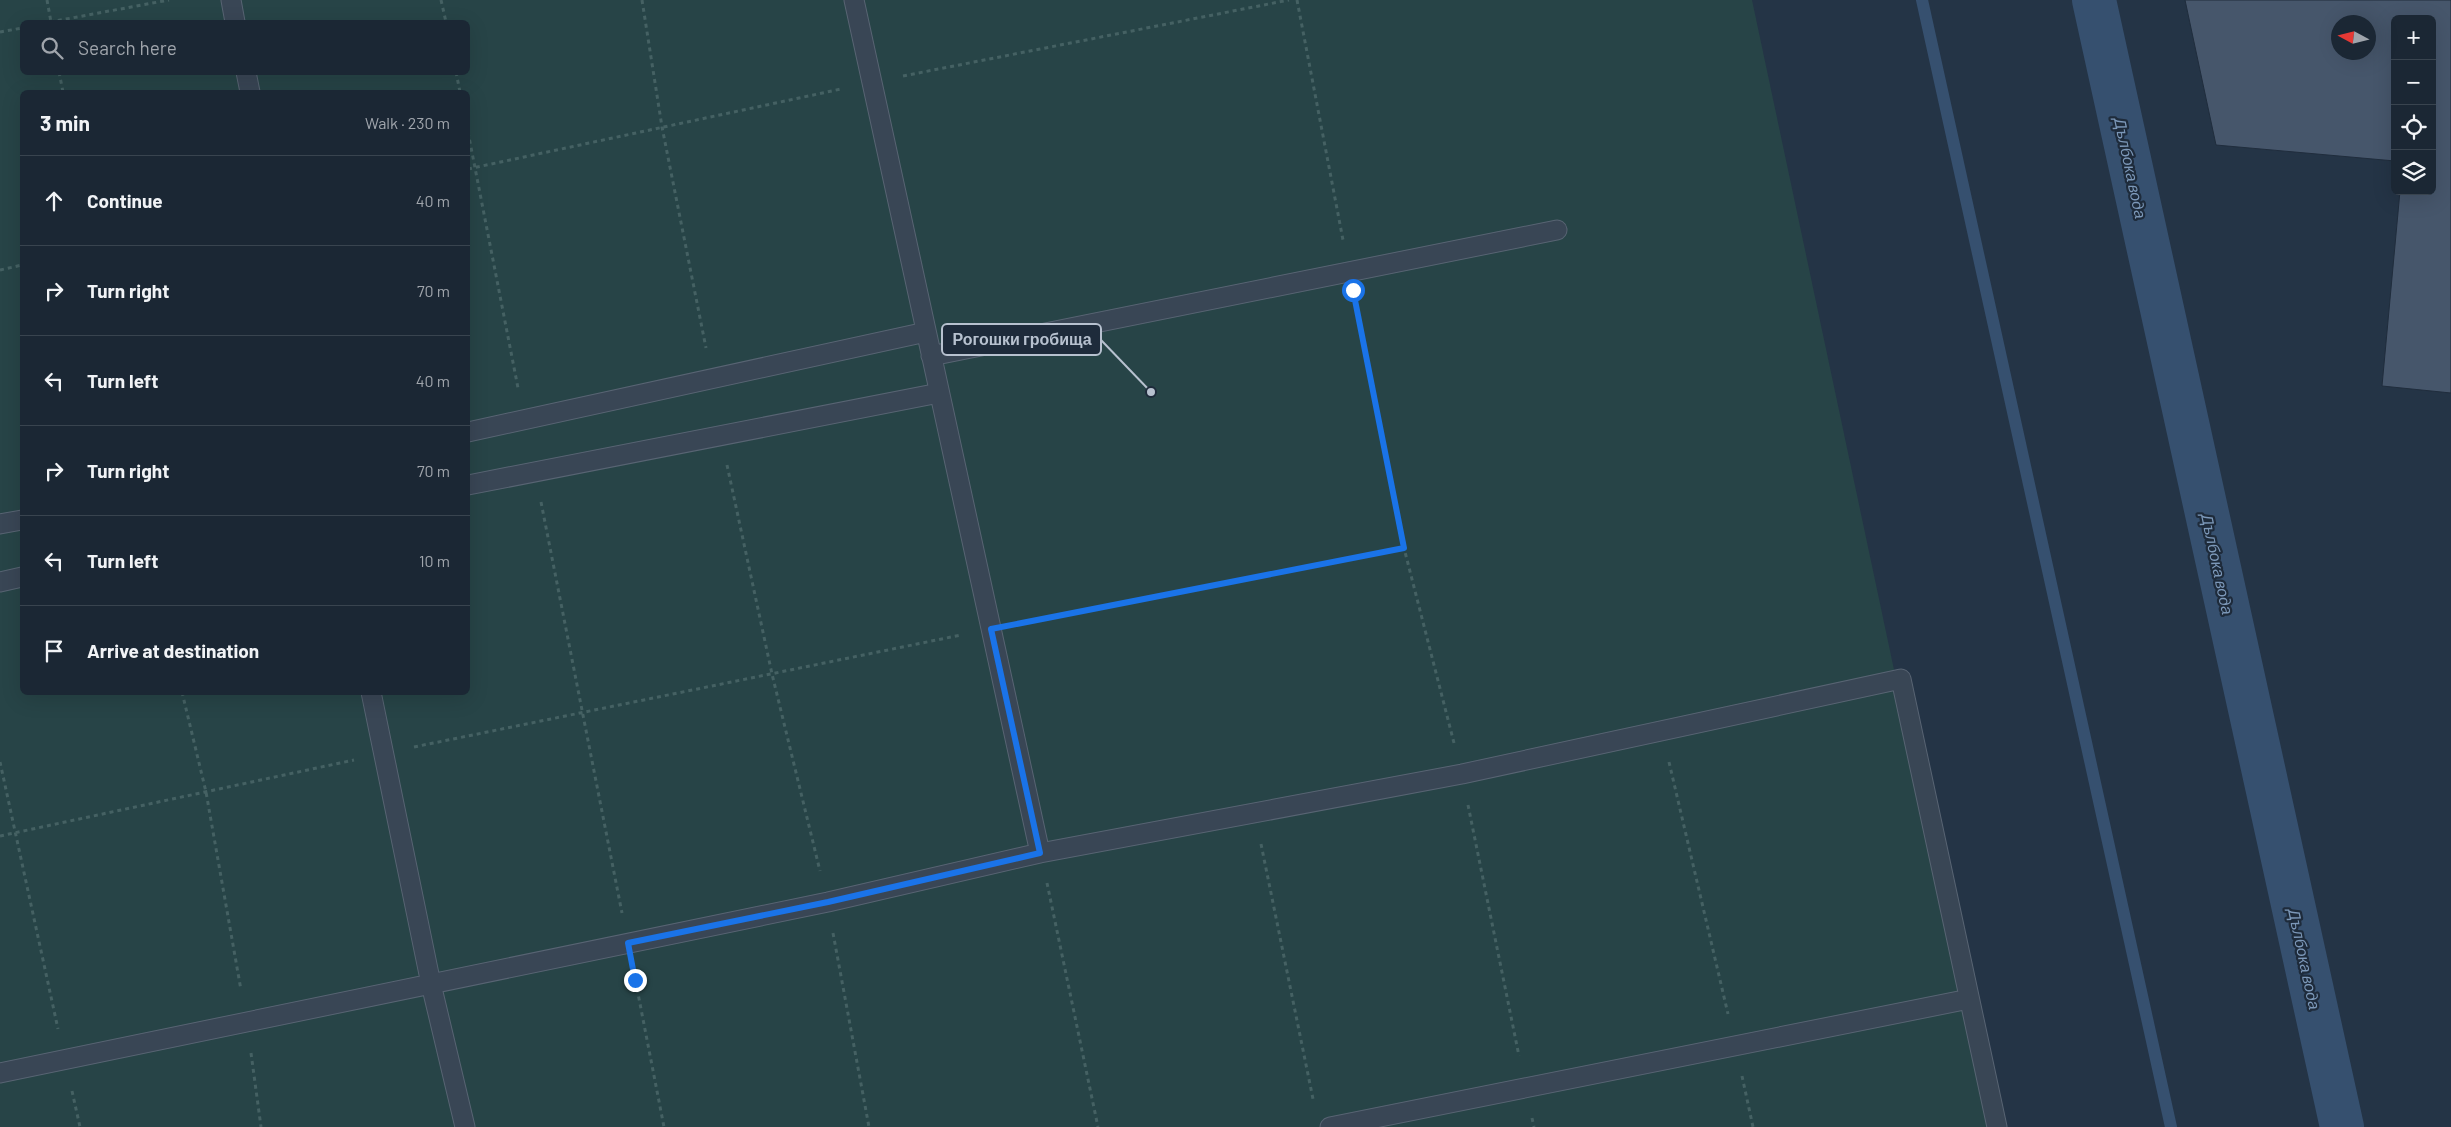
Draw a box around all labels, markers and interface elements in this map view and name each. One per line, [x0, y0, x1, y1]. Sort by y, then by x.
north arrow [2331, 15, 2376, 60]
map controls [2391, 15, 2436, 195]
button: + [2391, 15, 2436, 60]
search box [20, 20, 470, 75]
icon: search [38, 34, 66, 62]
text: Search here [78, 36, 177, 59]
button: − [2391, 60, 2436, 105]
button: locate [2391, 105, 2436, 150]
text: 3 min [40, 110, 90, 135]
text: Walk · 230 m [365, 113, 450, 132]
water label: Дълбока вода [2111, 114, 2151, 220]
button: layers [2391, 150, 2436, 195]
icon: ahead [40, 187, 68, 215]
text: Continue [87, 189, 163, 212]
text: 40 m [416, 191, 450, 210]
icon: right [40, 277, 68, 305]
text: Turn right [87, 279, 169, 302]
route start [1342, 279, 1365, 302]
text: 70 m [417, 281, 450, 300]
callout: Рогошки гробища [942, 324, 1101, 355]
text: Рогошки гробища [952, 329, 1092, 348]
icon: left [40, 367, 68, 395]
text: Turn left [87, 369, 158, 392]
text: 40 m [416, 371, 450, 390]
icon: right [40, 457, 68, 485]
text: Turn right [87, 459, 169, 482]
text: 70 m [417, 461, 450, 480]
water label: Дълбока вода [2198, 510, 2238, 616]
icon: left [40, 547, 68, 575]
text: Turn left [87, 549, 158, 572]
text: 10 m [419, 551, 450, 570]
icon: arrive [40, 637, 68, 665]
text: Arrive at destination [87, 639, 259, 662]
water label: Дълбока вода [2285, 905, 2325, 1011]
route end [624, 969, 647, 992]

